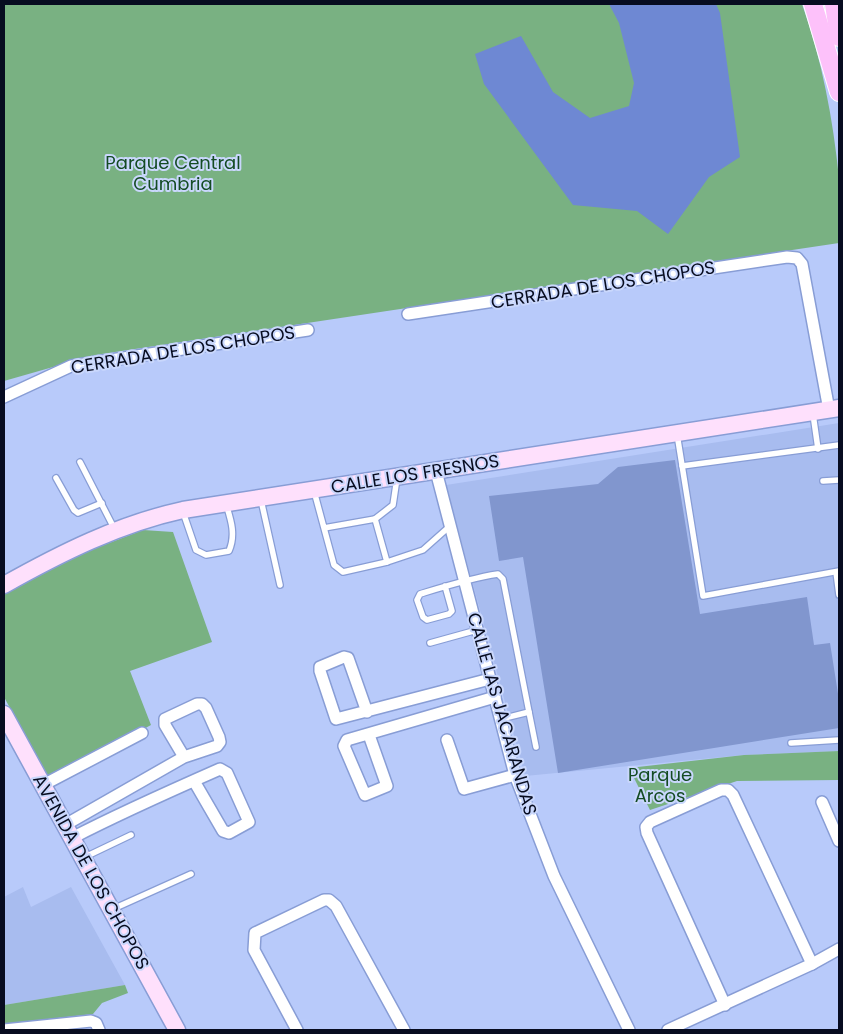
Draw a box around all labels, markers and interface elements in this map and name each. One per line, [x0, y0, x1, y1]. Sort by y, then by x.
park label: Parque Central Cumbria [105, 150, 241, 196]
street label: CERRADA DE LOS CHOPOS [489, 254, 717, 315]
street label: CERRADA DE LOS CHOPOS [69, 319, 297, 380]
street label: CALLE LOS FRESNOS [329, 448, 501, 499]
street label: CALLE LAS JACARANDAS [462, 610, 543, 818]
park label: Parque Arcos [628, 762, 692, 808]
street label: AVENIDA DE LOS CHOPOS [27, 769, 156, 974]

